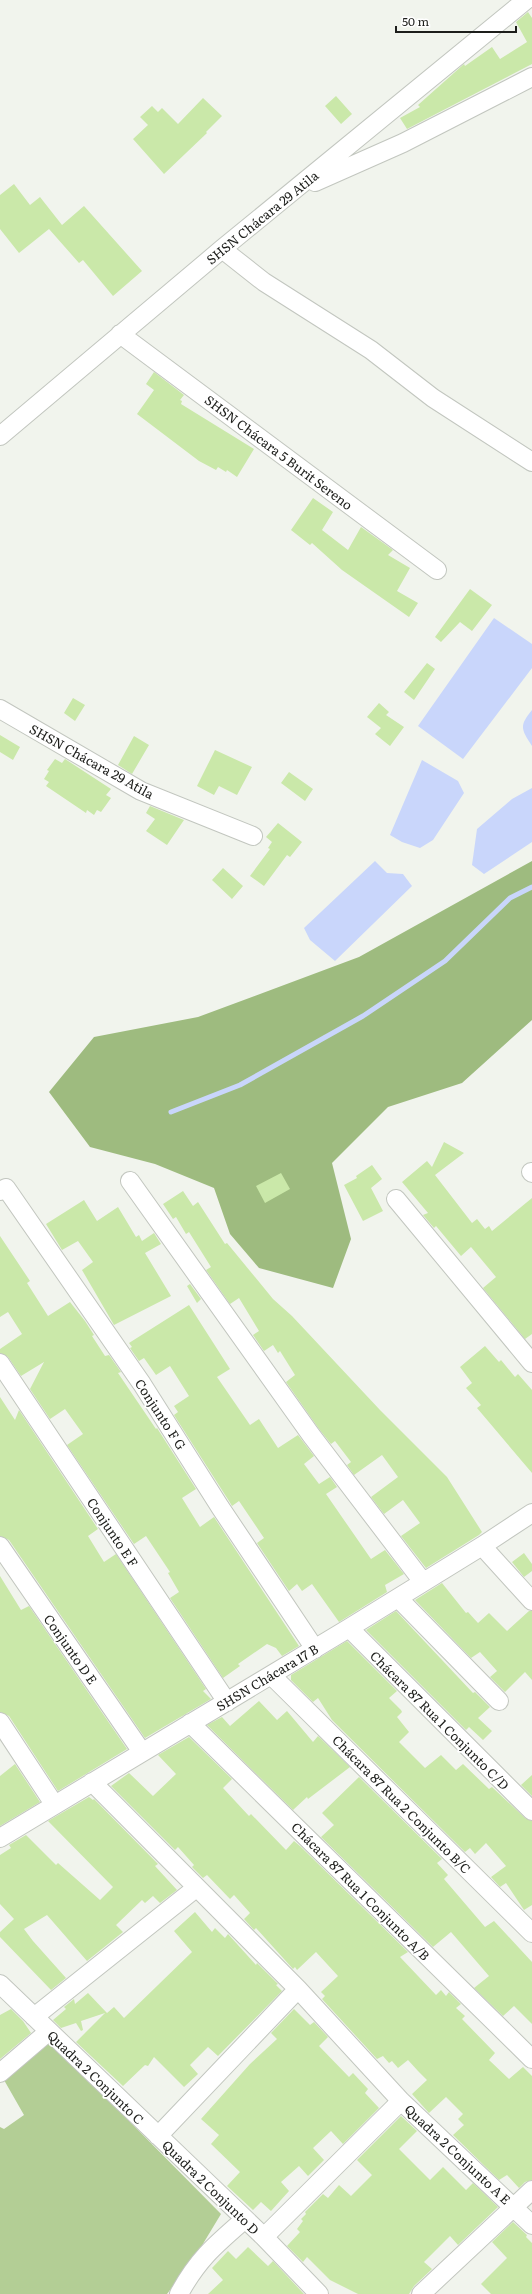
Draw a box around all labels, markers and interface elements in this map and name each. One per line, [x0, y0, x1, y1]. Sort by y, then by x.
scale bar [396, 8, 516, 34]
text: 50 m [402, 12, 429, 30]
street label: SHSN Chácara 29 Atila [202, 166, 322, 268]
street label: SHSN Chácara 5 Burit Sereno [201, 390, 357, 514]
street label: SHSN Chácara 29 Atila [26, 719, 158, 803]
street label: Conjunto F G [131, 1375, 191, 1453]
street label: Conjunto E F [83, 1494, 143, 1570]
street label: Conjunto D E [40, 1610, 102, 1688]
street label: SHSN Chácara 17 B [212, 1639, 322, 1715]
street label: Chácara 87 Rua 1 Conjunto C/D [366, 1646, 514, 1794]
street label: Chácara 87 Rua 2 Conjunto B/C [328, 1730, 476, 1878]
street label: Chácara 87 Rua 1 Conjunto A/B [288, 1818, 435, 1965]
street label: Quadra 2 Conjunto C [43, 2026, 149, 2128]
street label: Quadra 2 Conjunto A E [401, 2100, 515, 2208]
street label: Quadra 2 Conjunto D [158, 2136, 264, 2239]

